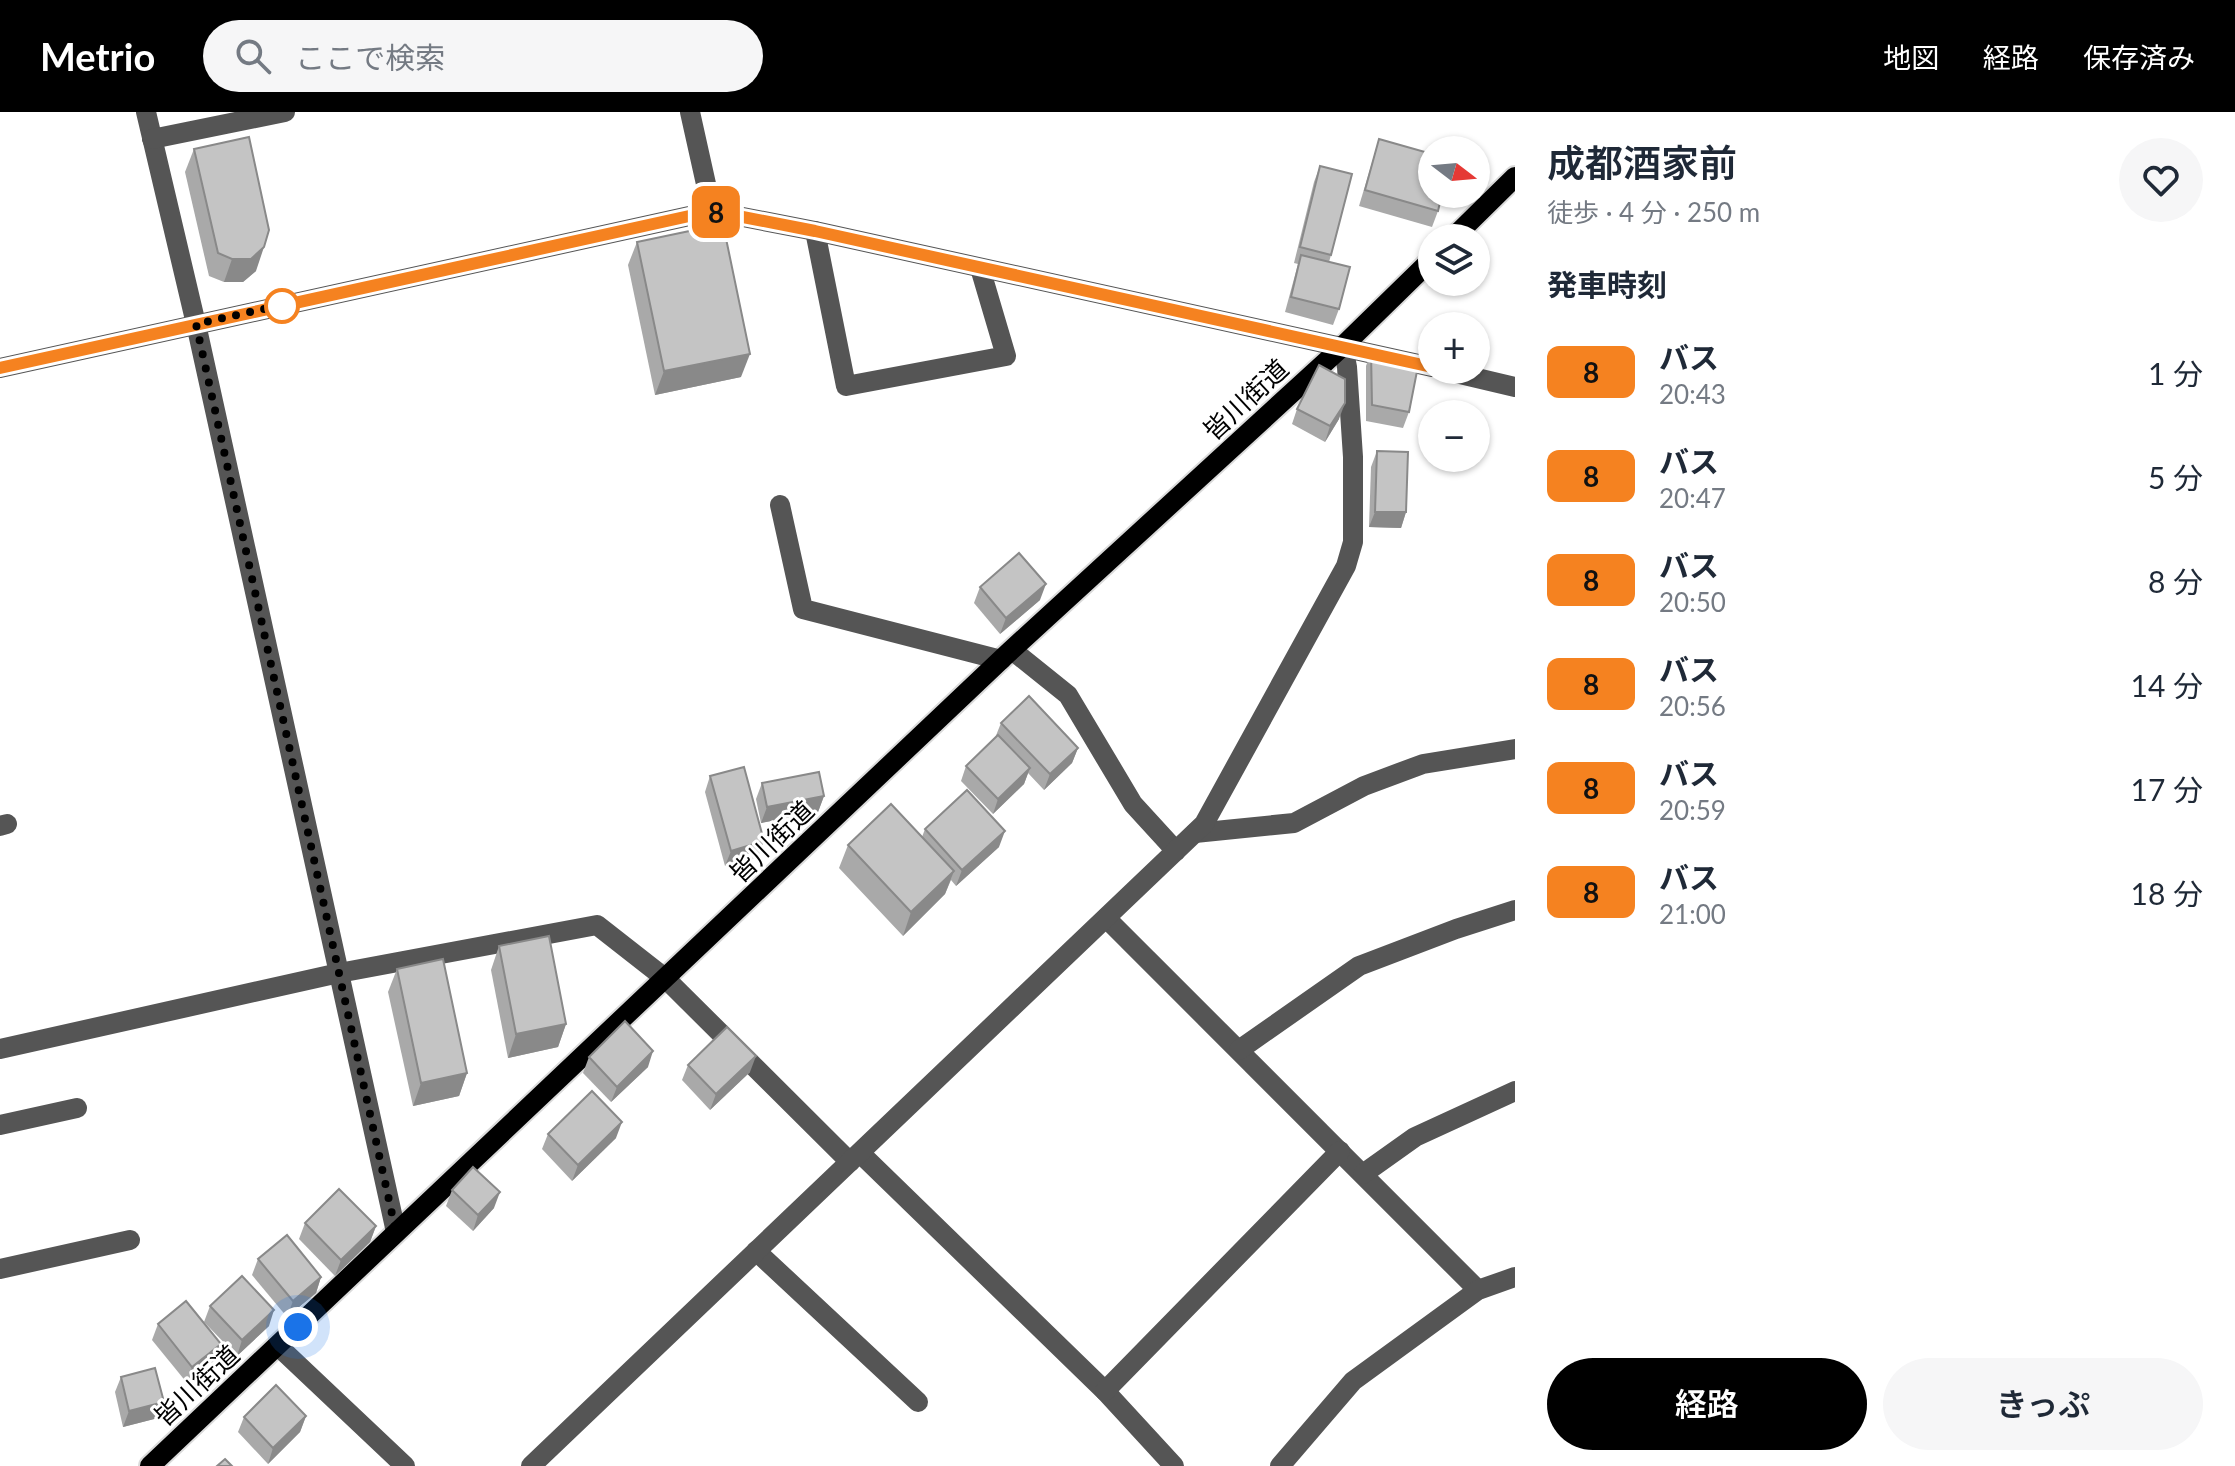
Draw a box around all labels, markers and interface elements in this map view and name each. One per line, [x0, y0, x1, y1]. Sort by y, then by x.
search box [203, 20, 763, 92]
text: Metrio [40, 33, 155, 79]
icon: search [231, 34, 275, 78]
text: ここで検索 [295, 39, 445, 75]
text: 地図 [1883, 40, 1939, 74]
text: 経路 [1983, 40, 2039, 74]
text: 保存済み [2083, 40, 2195, 74]
north arrow [1418, 136, 1490, 208]
map controls [1418, 136, 1490, 472]
button: heart [2119, 138, 2203, 222]
text: 成都酒家前 [1547, 139, 1737, 185]
line badge: 8 [690, 186, 742, 238]
text: 8 [708, 195, 724, 229]
text: 徒歩 · 4 分 · 250 m [1547, 196, 1760, 228]
button: layers [1418, 224, 1490, 296]
text: 発車時刻 [1547, 266, 1667, 302]
unlabelled marker [265, 289, 299, 323]
button: + [1418, 312, 1490, 384]
text: バス [1659, 339, 1719, 375]
street label: 皆川街道 [1196, 352, 1294, 446]
text: 8 [1583, 355, 1599, 389]
text: 1 分 [2148, 355, 2203, 391]
text: 20:43 [1659, 378, 1726, 410]
button: − [1418, 400, 1490, 472]
text: バス [1659, 443, 1719, 479]
text: 8 [1583, 459, 1599, 493]
text: 5 分 [2148, 459, 2203, 495]
text: 20:47 [1659, 482, 1726, 514]
text: バス [1659, 547, 1719, 583]
text: 8 [1583, 563, 1599, 597]
text: 8 分 [2148, 563, 2203, 599]
text: 20:50 [1659, 586, 1726, 618]
text: バス [1659, 651, 1719, 687]
text: 8 [1583, 667, 1599, 701]
text: 14 分 [2131, 667, 2203, 703]
text: 20:56 [1659, 690, 1726, 722]
text: バス [1659, 755, 1719, 791]
text: 8 [1583, 771, 1599, 805]
text: 17 分 [2131, 771, 2203, 807]
street label: 皆川街道 [723, 794, 820, 889]
text: 20:59 [1659, 794, 1726, 826]
text: バス [1659, 859, 1719, 895]
text: 8 [1583, 875, 1599, 909]
text: 18 分 [2131, 875, 2203, 911]
text: 21:00 [1659, 898, 1726, 930]
your location [278, 1307, 318, 1347]
street label: 皆川街道 [147, 1338, 245, 1432]
button: 経路 [1547, 1358, 1867, 1450]
button: きっぷ [1883, 1358, 2203, 1450]

